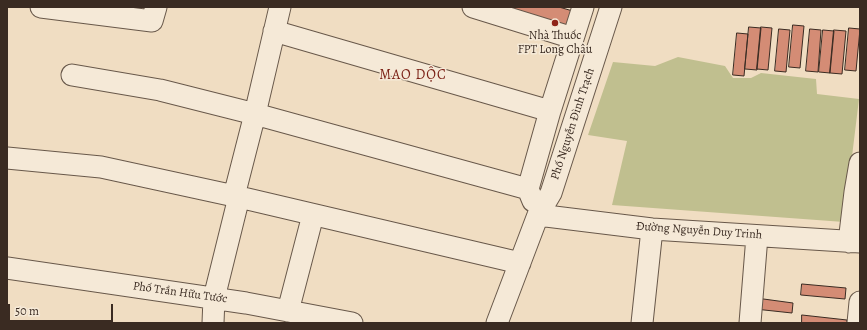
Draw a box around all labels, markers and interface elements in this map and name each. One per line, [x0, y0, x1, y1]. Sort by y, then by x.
marker: Nhà Thuốc FPT Long Châu [550, 18, 560, 28]
place label: Nhà Thuốc FPT Long Châu [518, 29, 592, 57]
street label: Phố Nguyễn Đình Trạch [548, 66, 598, 182]
district label: MAO DỘC [379, 68, 447, 84]
street label: Đường Nguyễn Duy Trinh [635, 219, 763, 243]
street label: Phố Trần Hữu Tước [132, 279, 228, 307]
scale bar [10, 296, 115, 322]
text: 50 m [15, 303, 39, 319]

